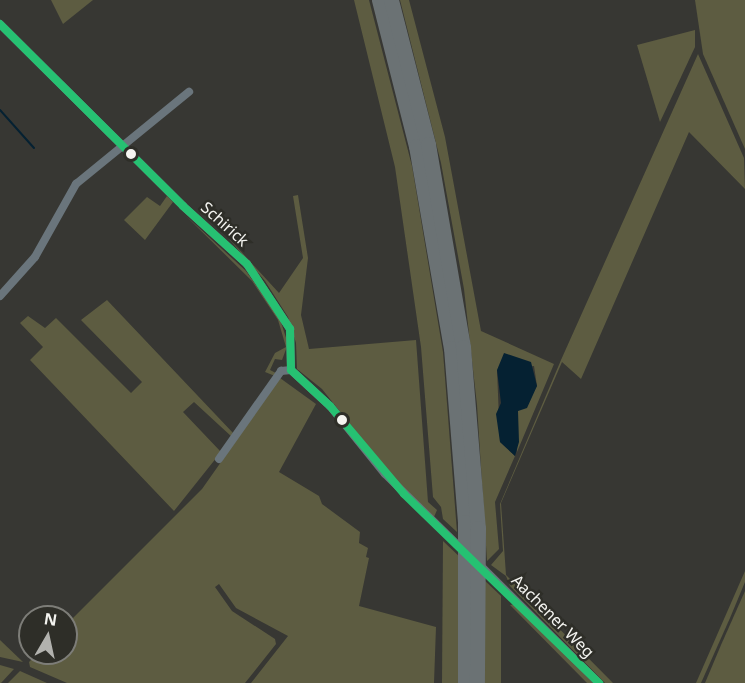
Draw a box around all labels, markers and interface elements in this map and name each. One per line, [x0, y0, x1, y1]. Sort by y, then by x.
unlabelled marker [125, 148, 137, 160]
street label: Schirick [197, 198, 253, 250]
unlabelled marker [336, 414, 348, 426]
street label: Aachener Weg [508, 571, 598, 661]
north arrow [18, 605, 78, 665]
text: N [42, 607, 59, 631]

